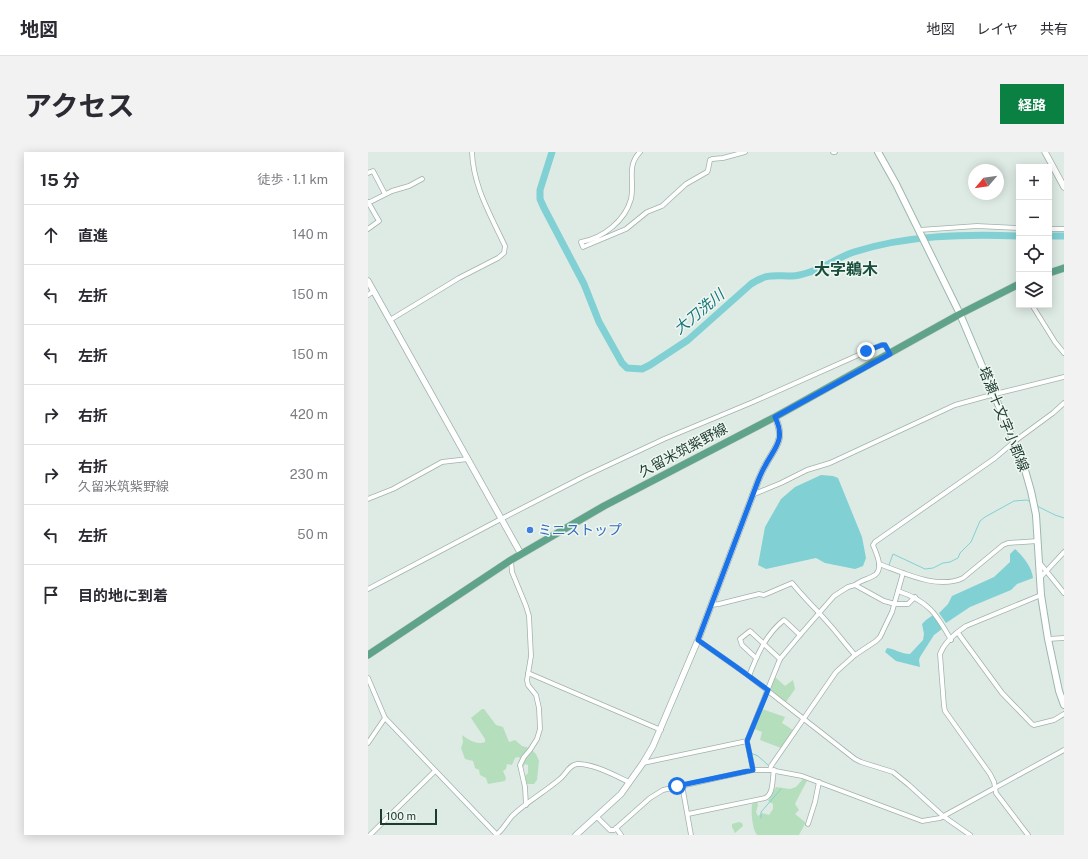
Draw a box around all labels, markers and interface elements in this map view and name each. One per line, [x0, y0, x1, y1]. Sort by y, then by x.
text: 地図 [20, 18, 58, 40]
text: 地図 [926, 21, 954, 37]
text: レイヤ [976, 21, 1018, 37]
text: 共有 [1040, 21, 1068, 37]
button: 経路 [1000, 84, 1064, 124]
text: アクセス [24, 89, 135, 122]
north arrow [968, 164, 1004, 200]
map controls [1016, 164, 1052, 308]
button: + [1016, 164, 1052, 200]
text: 15 分 [40, 170, 80, 190]
text: 徒歩 · 1.1 km [258, 172, 328, 187]
button: − [1016, 200, 1052, 236]
icon: ahead [40, 224, 62, 246]
text: 直進 [78, 227, 108, 244]
text: 140 m [292, 227, 328, 242]
button: locate [1016, 236, 1052, 272]
district label: 大字鵜木 [814, 260, 878, 279]
button: layers [1016, 272, 1052, 308]
icon: left [40, 284, 62, 306]
water label: 大刀洗川 [670, 285, 729, 337]
text: 左折 [78, 287, 108, 304]
text: 150 m [292, 287, 328, 302]
route end [857, 342, 875, 360]
icon: left [40, 344, 62, 366]
text: 左折 [78, 347, 108, 364]
text: 150 m [292, 347, 328, 362]
street label: 塔瀬十文字小郡線 [976, 364, 1032, 474]
icon: right [40, 404, 62, 426]
text: 右折 [78, 407, 108, 424]
text: 420 m [290, 407, 328, 422]
street label: 久留米筑紫野線 [636, 420, 730, 480]
text: 右折 [78, 458, 108, 475]
icon: right [40, 464, 62, 486]
text: 230 m [290, 467, 328, 482]
text: 久留米筑紫野線 [78, 479, 169, 494]
place label: ミニストップ [538, 522, 622, 538]
icon: left [40, 524, 62, 546]
marker: ミニストップ [525, 525, 535, 535]
text: 左折 [78, 527, 108, 544]
text: 50 m [297, 527, 328, 542]
icon: arrive [40, 584, 62, 606]
text: 目的地に到着 [78, 587, 168, 604]
route start [668, 777, 686, 795]
scale bar [380, 807, 437, 826]
text: 100 m [386, 810, 416, 822]

